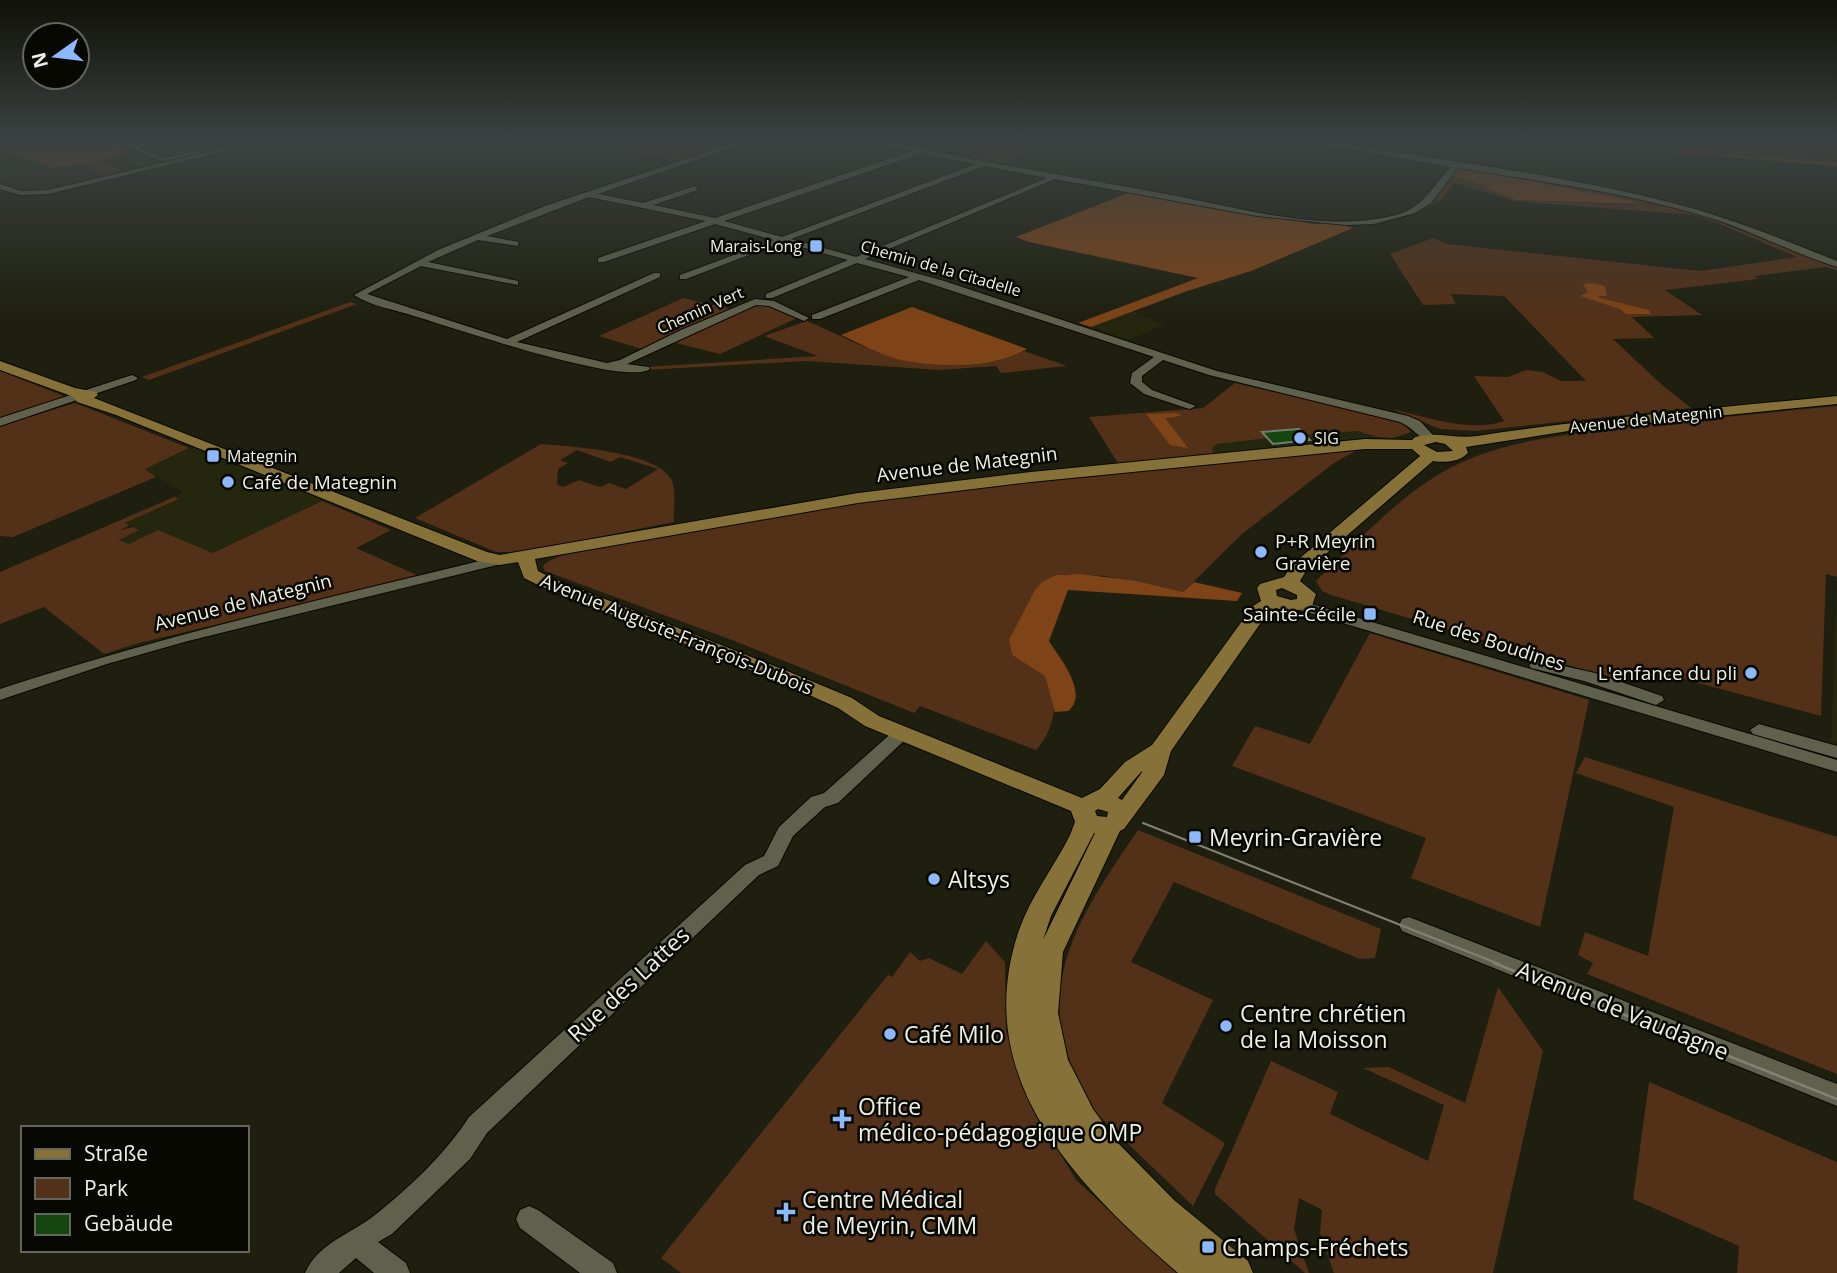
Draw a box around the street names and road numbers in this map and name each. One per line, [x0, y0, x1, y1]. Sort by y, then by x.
street label: Chemin de la Citadelle [858, 235, 1024, 301]
street label: Chemin Vert [653, 281, 747, 339]
street label: Avenue de Mategnin [1569, 400, 1723, 438]
street label: Avenue de Mategnin [875, 440, 1059, 488]
street label: Avenue de Mategnin [152, 567, 334, 637]
street label: Avenue Auguste-François-Dubois [537, 567, 817, 701]
street label: Rue des Boudines [1410, 603, 1568, 677]
street label: Rue des Lattes [560, 919, 696, 1049]
street label: Avenue de Vaudagne [1512, 953, 1734, 1067]

